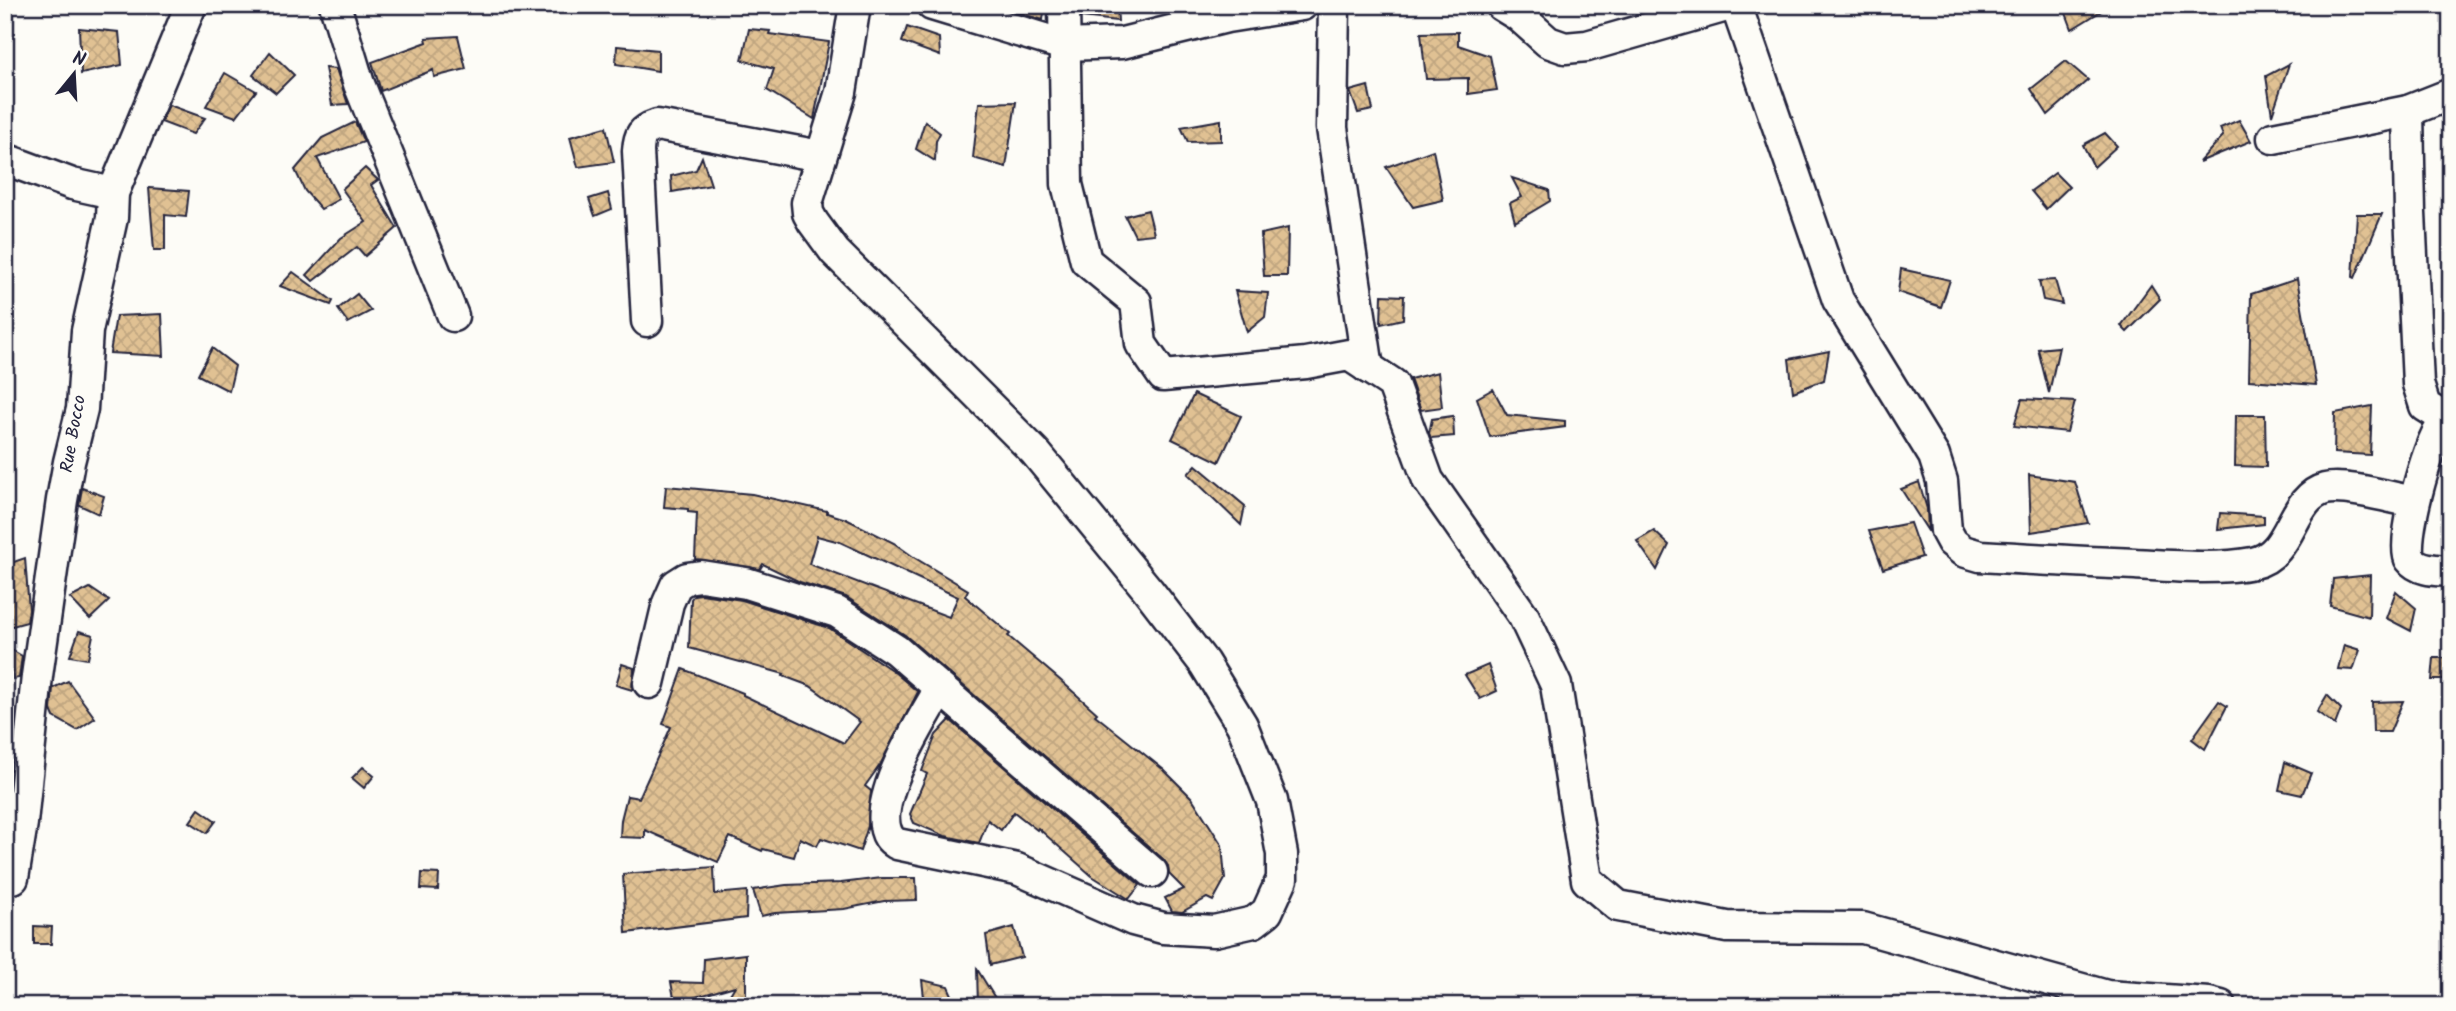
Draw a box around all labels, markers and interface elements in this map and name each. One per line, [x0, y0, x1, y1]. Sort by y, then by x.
north arrow [38, 38, 108, 108]
text: N [68, 44, 89, 76]
street label: Rue Bocco [53, 393, 95, 475]

